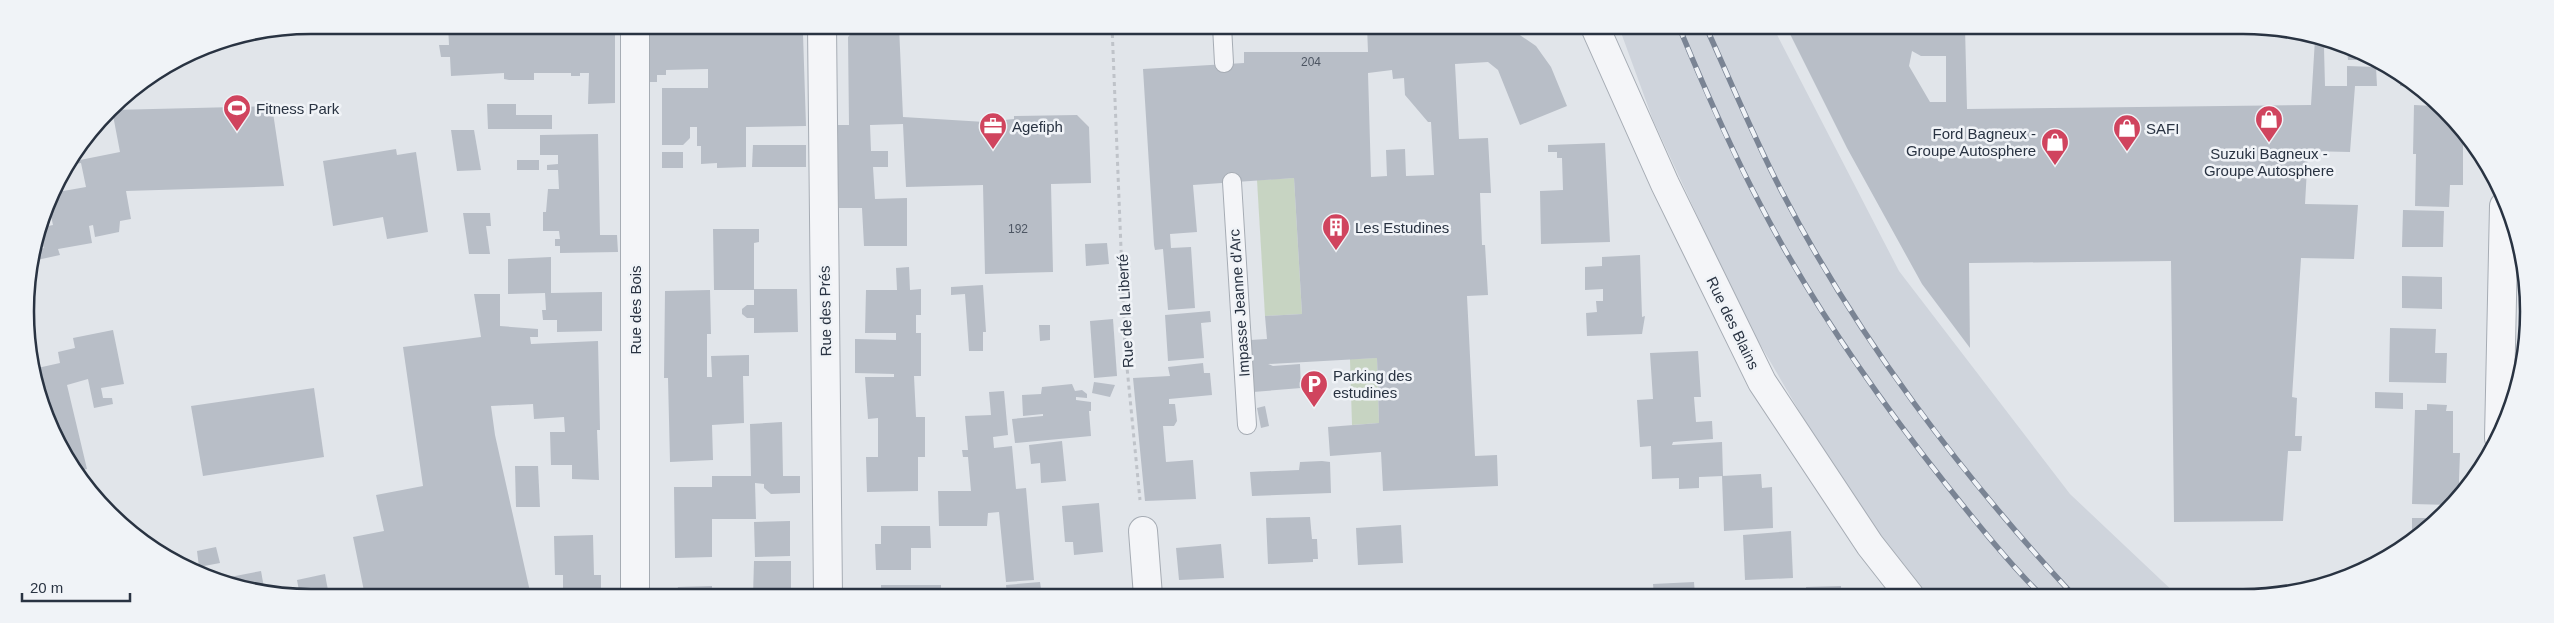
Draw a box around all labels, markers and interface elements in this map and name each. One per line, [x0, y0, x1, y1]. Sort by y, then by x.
house number: 204 [1301, 55, 1321, 69]
sports icon: Fitness Park [222, 93, 252, 132]
place label: Fitness Park [256, 100, 340, 117]
shop icon: Suzuki Bagneux - Groupe Autosphere [2254, 104, 2284, 143]
office icon: Agefiph [978, 111, 1008, 150]
shop icon: SAFI [2112, 113, 2142, 152]
place label: Agefiph [1012, 118, 1063, 135]
place label: SAFI [2146, 120, 2179, 137]
place label: Ford Bagneux - Groupe Autosphere [1906, 125, 2036, 159]
shop icon: Ford Bagneux - Groupe Autosphere [2040, 127, 2070, 166]
place label: Suzuki Bagneux - Groupe Autosphere [2204, 145, 2334, 179]
building icon: Les Estudines [1321, 212, 1351, 251]
place label: Les Estudines [1355, 219, 1449, 236]
house number: 192 [1008, 222, 1028, 236]
street label: Impasse Jeanne d'Arc [1225, 228, 1253, 377]
street label: Rue de la Liberté [1114, 254, 1136, 368]
street label: Rue des Bois [627, 265, 644, 355]
street label: Rue des Prés [816, 265, 834, 357]
street label: Rue des Blains [1703, 274, 1763, 372]
place label: Parking des estudines [1333, 367, 1412, 401]
parking icon: Parking des estudines [1299, 369, 1329, 408]
scale bar [22, 570, 130, 602]
text: 20 m [30, 579, 63, 596]

